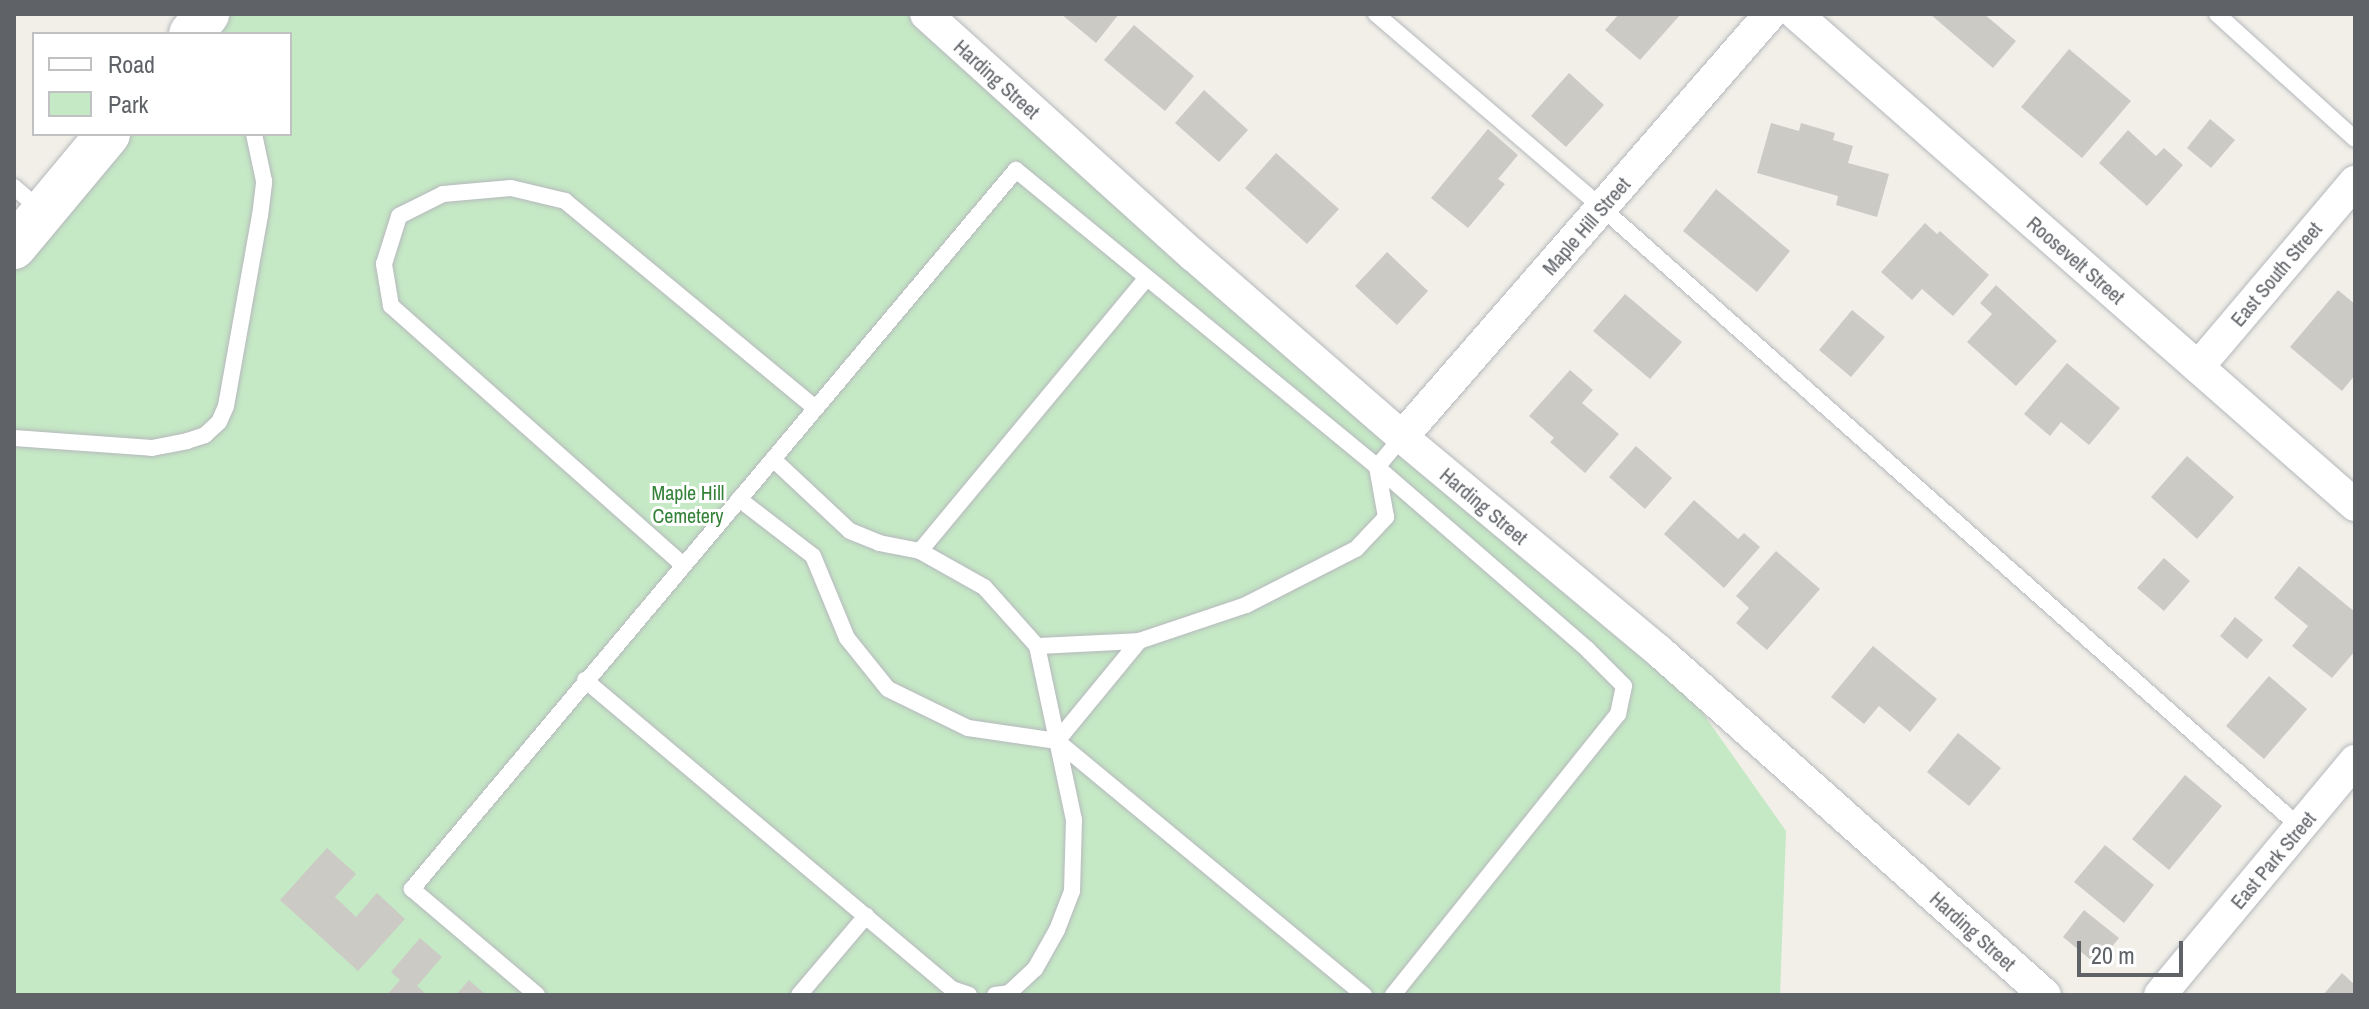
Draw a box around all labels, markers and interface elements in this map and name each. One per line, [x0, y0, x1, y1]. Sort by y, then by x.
legend [32, 32, 292, 136]
street label: Harding Street [949, 34, 1045, 124]
text: Road [108, 48, 155, 80]
text: Park [108, 88, 148, 120]
street label: Maple Hill Street [1537, 172, 1635, 280]
street label: Roosevelt Street [2022, 211, 2130, 309]
street label: East South Street [2225, 217, 2327, 331]
street label: Harding Street [1435, 463, 1533, 549]
park label: Maple Hill Cemetery [652, 480, 724, 527]
street label: East Park Street [2225, 807, 2321, 913]
street label: Harding Street [1925, 886, 2021, 976]
scale bar [2081, 925, 2187, 975]
text: 20 m [2091, 939, 2135, 971]

